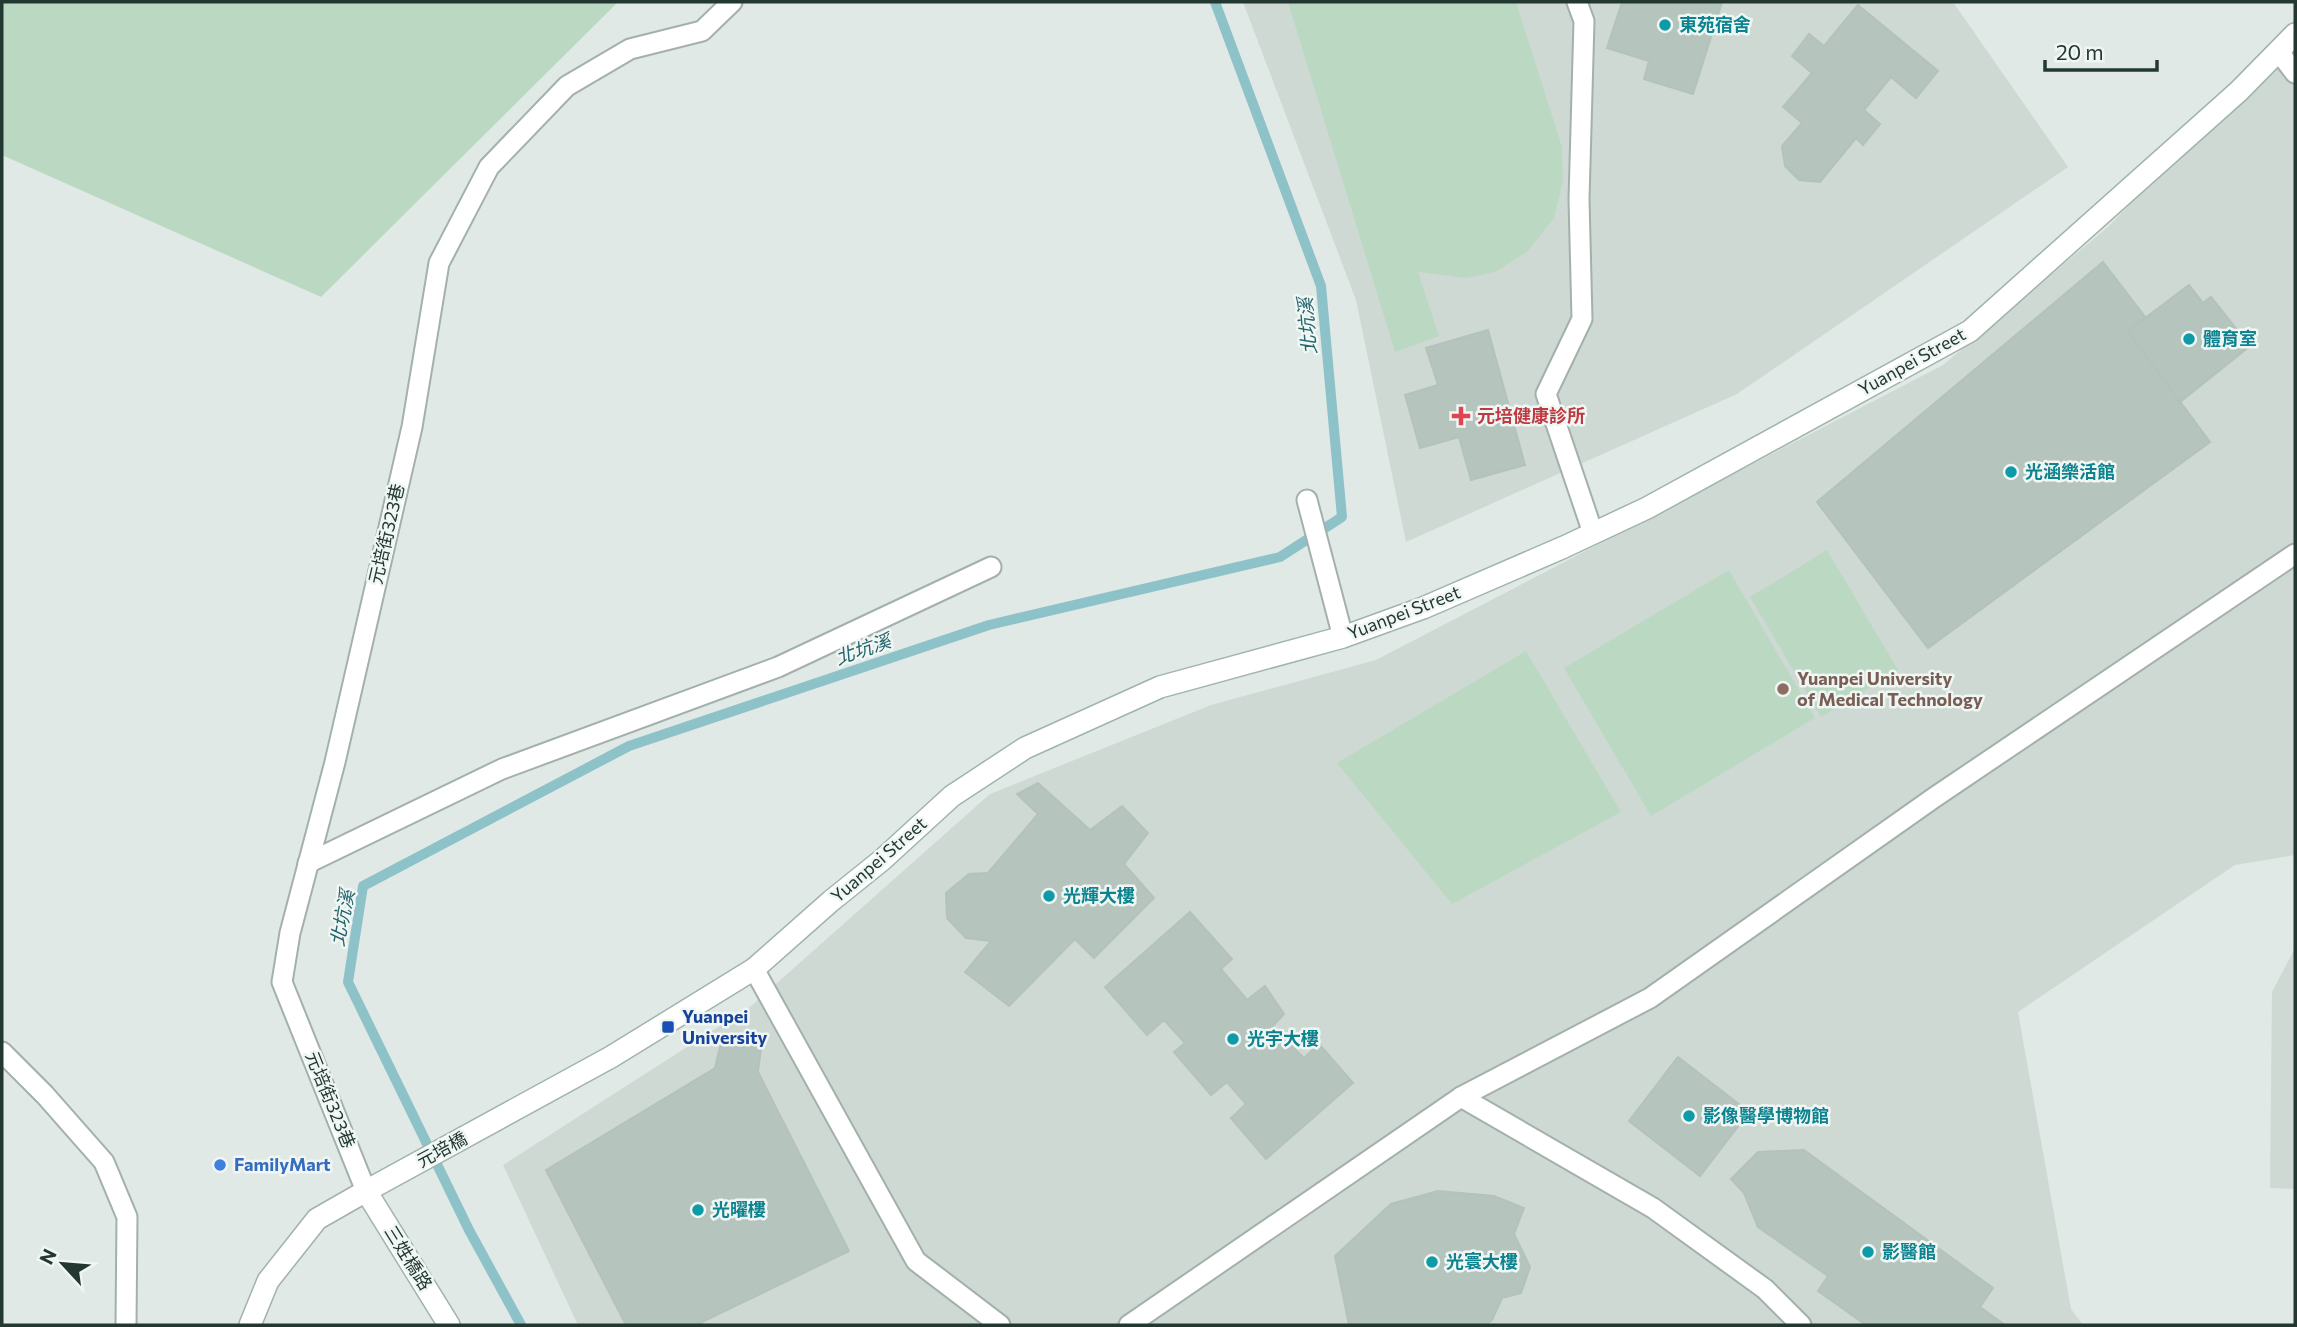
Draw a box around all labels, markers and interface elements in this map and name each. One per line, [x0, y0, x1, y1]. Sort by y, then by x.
place label: 東苑宿舍 [1679, 13, 1751, 35]
marker: 東苑宿舍 [1657, 17, 1673, 33]
scale bar [2045, 28, 2157, 72]
text: 20 m [2056, 39, 2104, 64]
water label: 北坑溪 [1292, 294, 1320, 355]
street label: Yuanpei Street [1854, 323, 1969, 400]
place label: 體育室 [2203, 327, 2257, 349]
marker: 體育室 [2181, 331, 2197, 347]
place label: 元培健康診所 [1477, 404, 1585, 426]
marker: 元培健康診所 [1451, 406, 1471, 426]
place label: 光涵樂活館 [2025, 460, 2115, 482]
marker: 光涵樂活館 [2003, 464, 2019, 480]
street label: 元培街323巷 [364, 481, 408, 586]
street label: Yuanpei Street [1344, 580, 1463, 644]
water label: 北坑溪 [832, 627, 896, 669]
place label: Yuanpei University of Medical Technology [1797, 667, 1983, 710]
marker: Yuanpei University of Medical Technology [1775, 681, 1791, 697]
street label: Yuanpei Street [826, 812, 931, 907]
place label: 光輝大樓 [1063, 884, 1135, 906]
water label: 北坑溪 [325, 885, 359, 948]
marker: 光輝大樓 [1041, 888, 1057, 904]
place label: Yuanpei University [682, 1005, 768, 1048]
marker: Yuanpei University [660, 1019, 676, 1035]
place label: 光宇大樓 [1247, 1027, 1319, 1049]
marker: 光宇大樓 [1225, 1031, 1241, 1047]
street label: 元培街323巷 [302, 1048, 360, 1151]
place label: 影像醫學博物館 [1703, 1104, 1829, 1126]
marker: 影像醫學博物館 [1681, 1108, 1697, 1124]
street label: 元培橋 [413, 1127, 471, 1172]
place label: FamilyMart [234, 1153, 331, 1175]
marker: FamilyMart [212, 1157, 228, 1173]
place label: 光曜樓 [712, 1198, 766, 1220]
marker: 光曜樓 [690, 1202, 706, 1218]
street label: 三姓橋路 [380, 1221, 437, 1294]
north arrow [28, 1229, 98, 1299]
place label: 影醫館 [1882, 1240, 1936, 1262]
marker: 影醫館 [1860, 1244, 1876, 1260]
text: N [34, 1245, 61, 1268]
place label: 光寰大樓 [1446, 1250, 1518, 1272]
marker: 光寰大樓 [1424, 1254, 1440, 1270]

